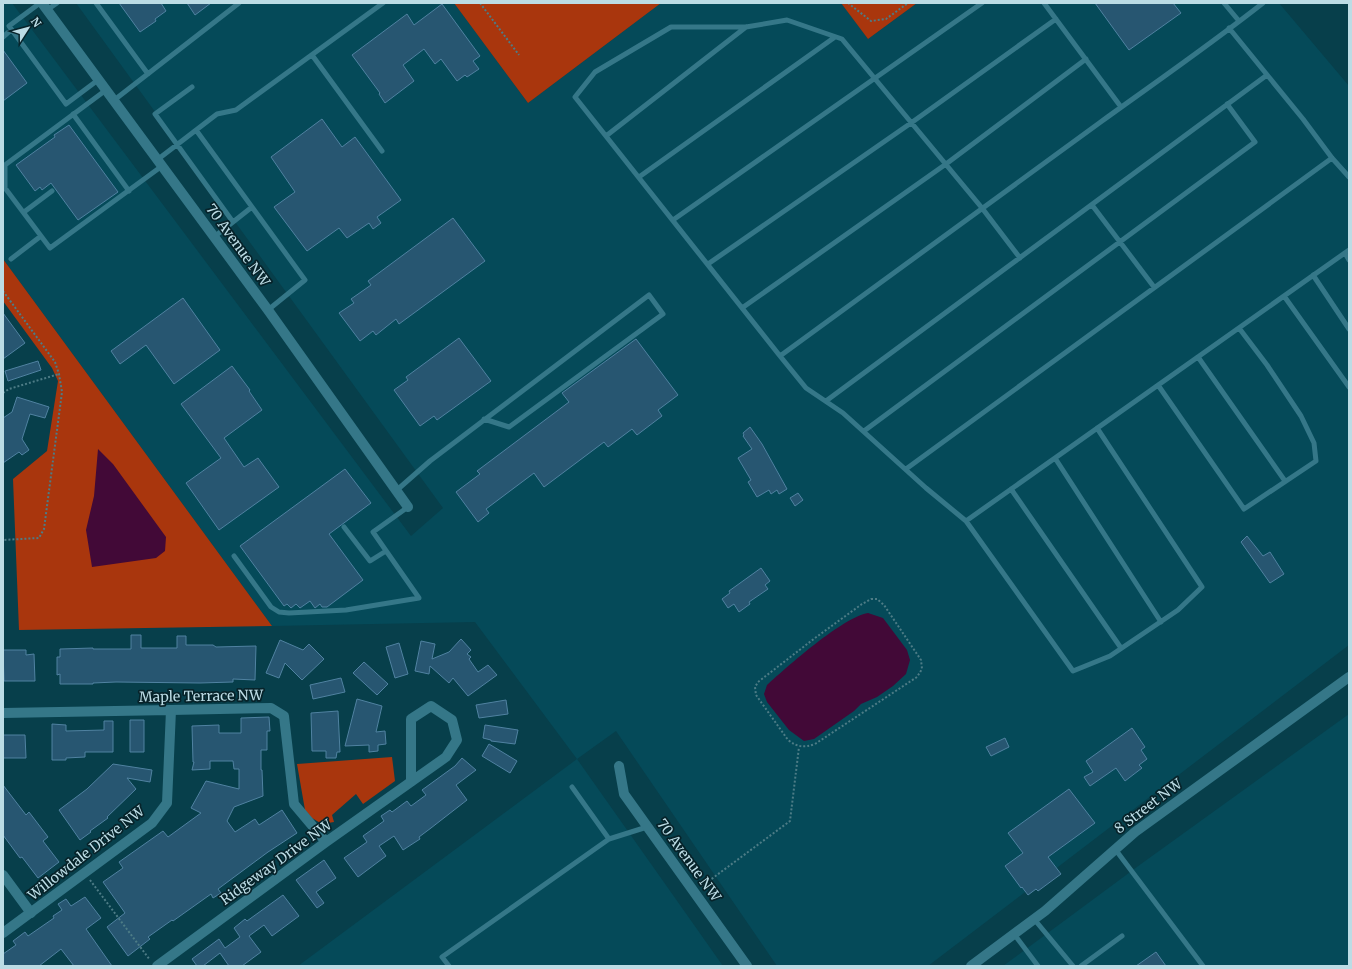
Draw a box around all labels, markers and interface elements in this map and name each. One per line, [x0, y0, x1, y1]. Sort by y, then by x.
north arrow [8, 8, 48, 48]
text: N [28, 14, 44, 30]
street label: 70 Avenue NW [202, 200, 275, 291]
street label: Maple Terrace NW [139, 686, 264, 706]
street label: 8 Street NW [1110, 774, 1186, 837]
street label: Willowdale Drive NW [23, 801, 149, 905]
street label: Ridgeway Drive NW [217, 815, 336, 909]
street label: 70 Avenue NW [653, 815, 726, 906]

